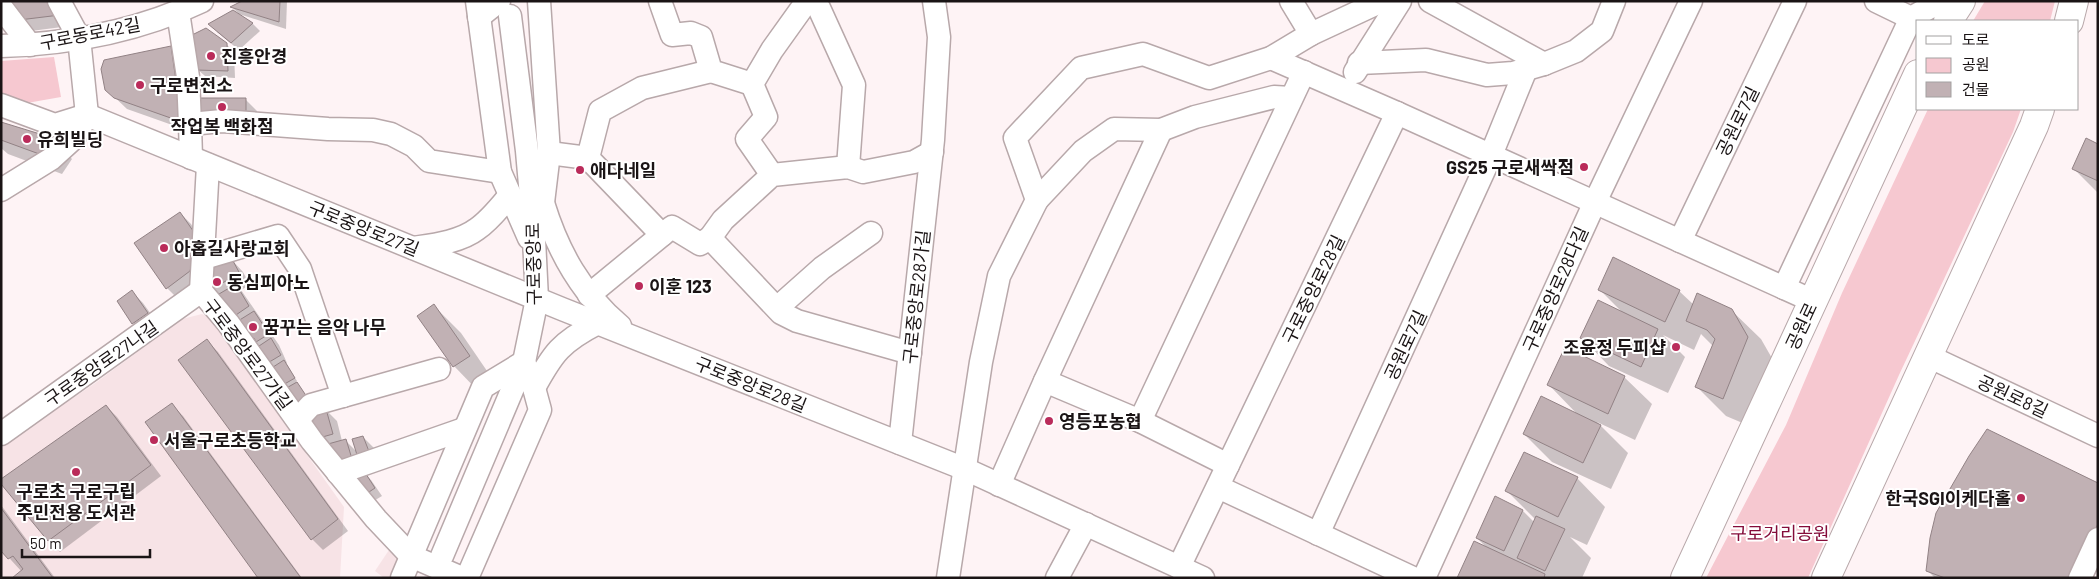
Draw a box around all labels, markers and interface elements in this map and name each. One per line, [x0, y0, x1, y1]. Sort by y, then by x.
street label: 구로동로42길 [38, 12, 142, 54]
legend [1916, 20, 2079, 110]
text: 도로 [1962, 30, 1990, 48]
place label: 진흥안경 [221, 45, 287, 67]
marker: 진흥안경 [205, 50, 217, 62]
text: 공원 [1962, 55, 1990, 73]
place label: 구로변전소 [150, 74, 233, 96]
marker: 구로변전소 [134, 79, 146, 91]
text: 건물 [1962, 80, 1990, 98]
street label: 공원로7길 [1711, 83, 1763, 159]
marker: 작업복 백화점 [216, 101, 228, 113]
place label: 작업복 백화점 [171, 115, 273, 137]
place label: 유희빌딩 [37, 128, 103, 150]
marker: 유희빌딩 [21, 133, 33, 145]
place label: GS25 구로새싹점 [1446, 156, 1574, 178]
place label: 애다네일 [590, 159, 656, 181]
marker: GS25 구로새싹점 [1578, 161, 1590, 173]
marker: 애다네일 [574, 164, 586, 176]
street label: 구로중앙로27길 [305, 196, 423, 260]
street label: 구로중앙로 [521, 222, 545, 306]
street label: 구로중앙로28다길 [1518, 223, 1592, 355]
street label: 구로중앙로28가길 [898, 229, 934, 365]
street label: 구로중앙로28길 [1277, 231, 1349, 347]
place label: 아홉길사랑교회 [174, 237, 290, 259]
marker: 아홉길사랑교회 [158, 242, 170, 254]
place label: 동심피아노 [227, 271, 310, 293]
place label: 이훈 123 [649, 275, 712, 297]
marker: 동심피아노 [211, 276, 223, 288]
marker: 이훈 123 [633, 280, 645, 292]
street label: 구로중앙로27가길 [199, 294, 297, 414]
street label: 공원로 [1781, 299, 1821, 353]
street label: 공원로7길 [1379, 306, 1431, 384]
street label: 구로중앙로27나길 [40, 316, 162, 410]
place label: 꿈꾸는 음악 나무 [263, 316, 386, 338]
marker: 꿈꾸는 음악 나무 [247, 321, 259, 333]
place label: 조윤정 두피샵 [1563, 336, 1666, 358]
marker: 조윤정 두피샵 [1670, 341, 1682, 353]
street label: 구로중앙로28길 [692, 352, 810, 416]
street label: 공원로8길 [1974, 370, 2052, 422]
place label: 영등포농협 [1059, 410, 1142, 432]
marker: 영등포농협 [1043, 415, 1055, 427]
place label: 서울구로초등학교 [164, 429, 296, 451]
marker: 서울구로초등학교 [148, 434, 160, 446]
marker: 구로초 구로구립 주민전용 도서관 [70, 466, 82, 478]
place label: 구로초 구로구립 주민전용 도서관 [16, 480, 136, 523]
place label: 한국SGI이케다홀 [1885, 487, 2011, 509]
marker: 한국SGI이케다홀 [2015, 492, 2027, 504]
park label: 구로거리공원 [1730, 522, 1830, 544]
scale bar [22, 526, 150, 558]
text: 50 m [30, 534, 62, 552]

